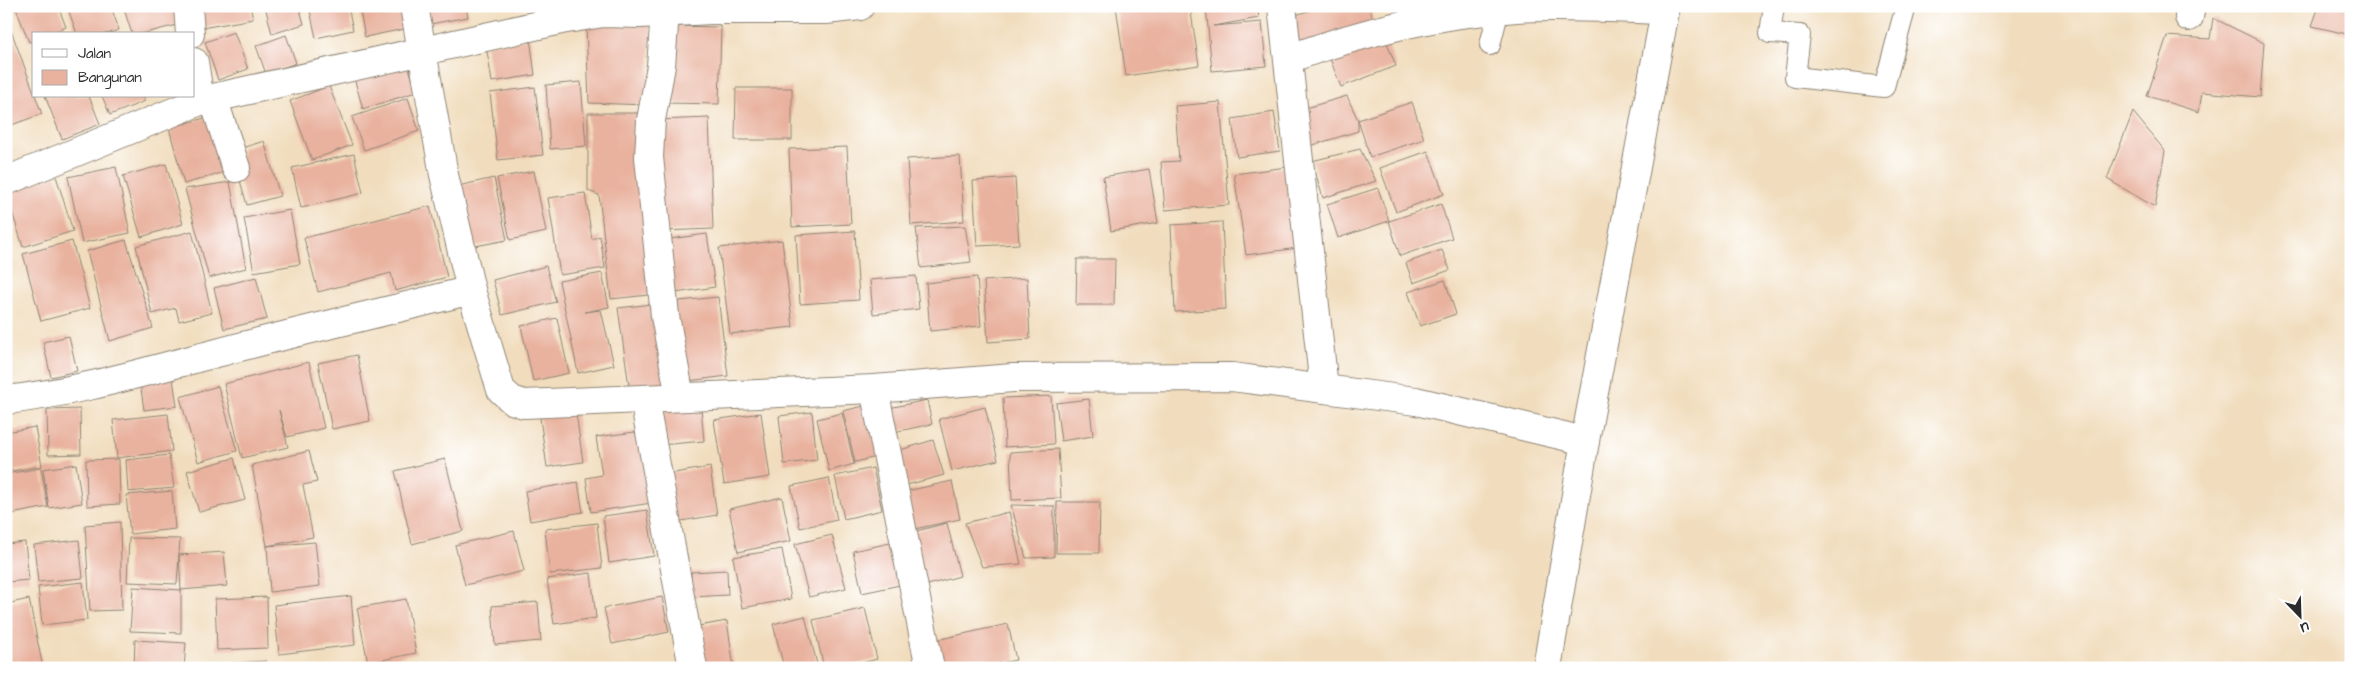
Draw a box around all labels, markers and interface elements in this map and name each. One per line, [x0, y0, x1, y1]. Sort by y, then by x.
legend [32, 32, 195, 98]
text: Jalan [78, 43, 112, 64]
text: Bangunan [78, 67, 142, 89]
north arrow [2274, 592, 2324, 642]
text: U [2297, 616, 2312, 638]

